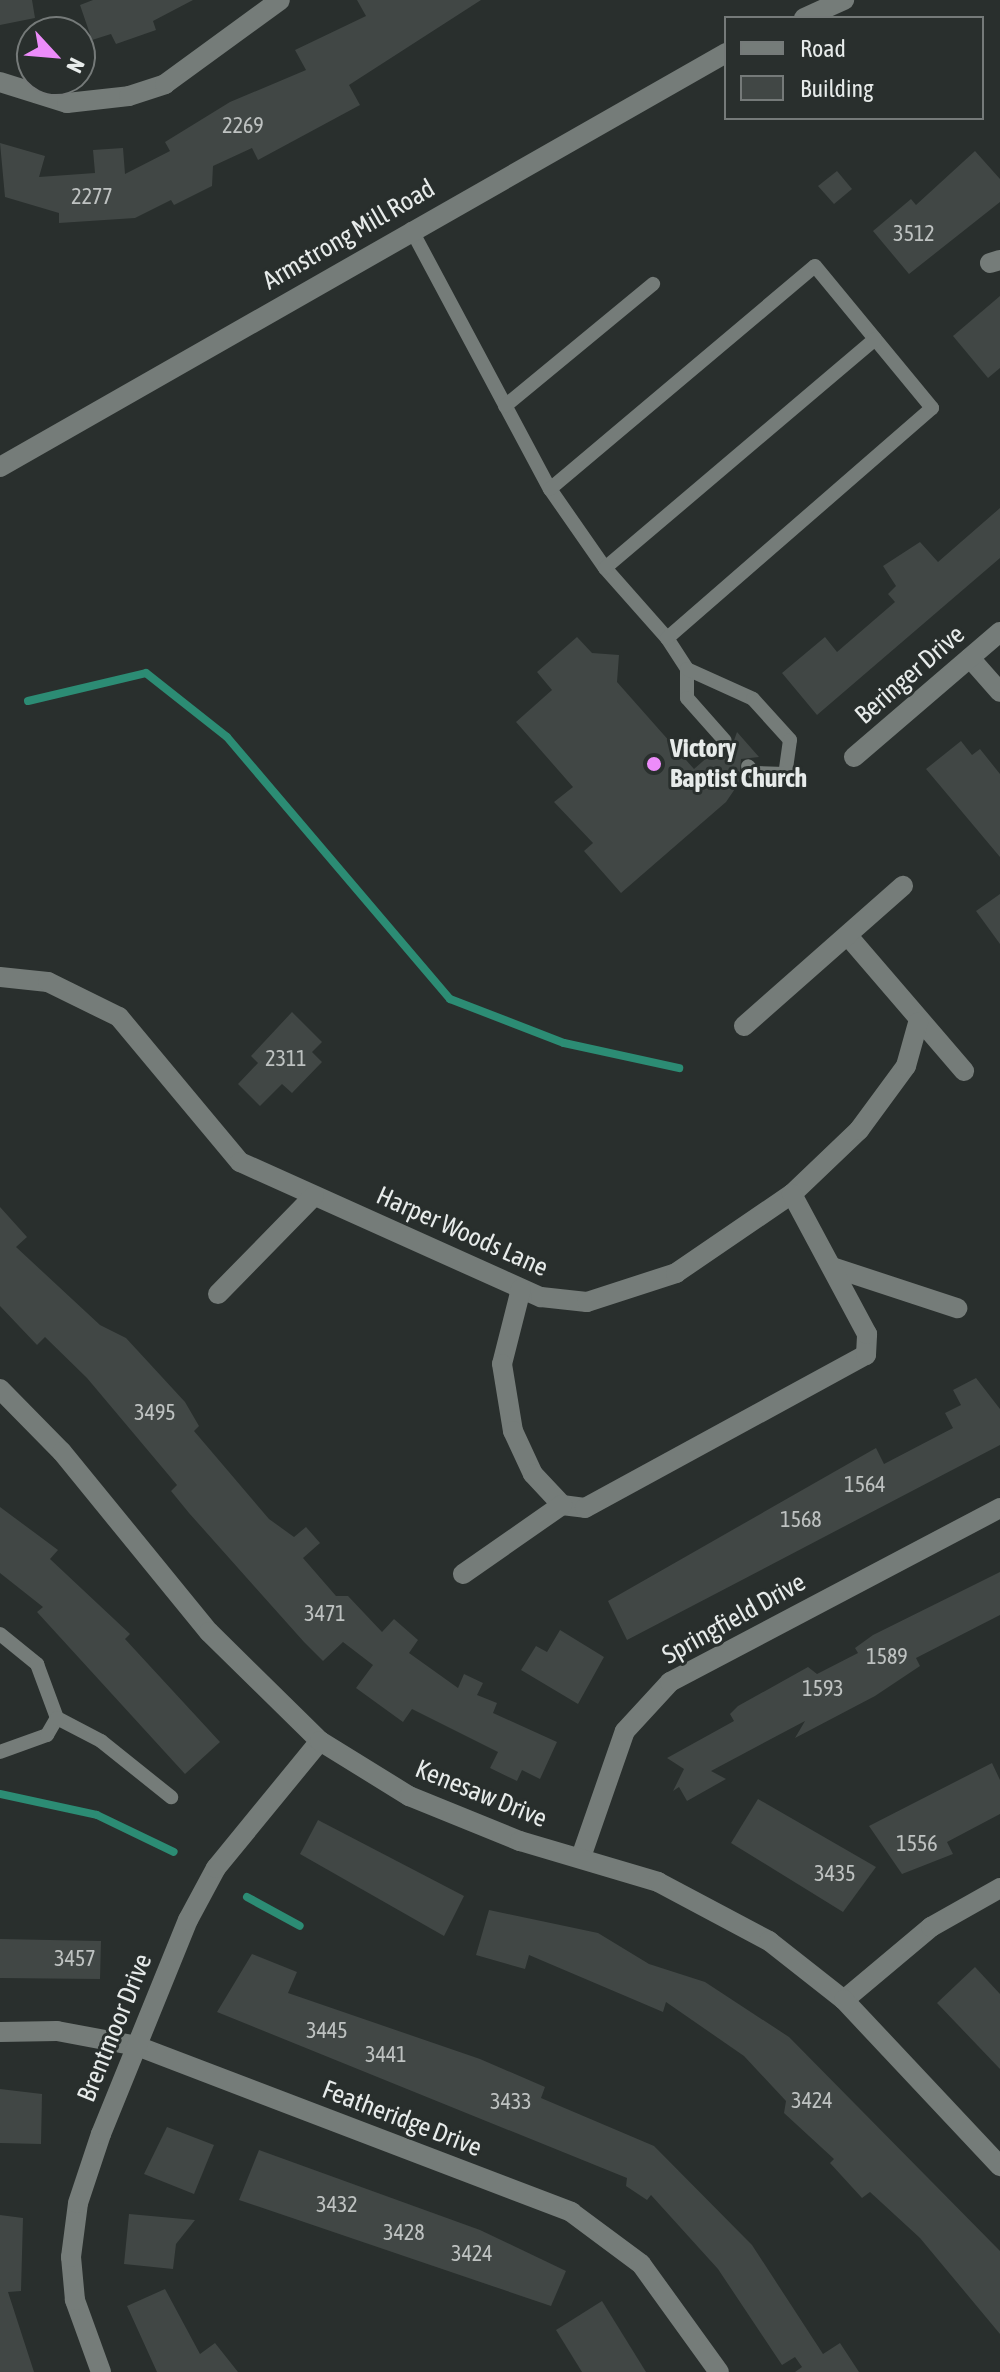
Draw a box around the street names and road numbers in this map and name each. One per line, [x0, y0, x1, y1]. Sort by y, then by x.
street label: Armstrong Mill Road [257, 173, 441, 297]
street label: Beringer Drive [849, 619, 971, 731]
street label: Harper Woods Lane [371, 1180, 553, 1284]
street label: Springfield Drive [657, 1567, 811, 1671]
street label: Kenesaw Drive [411, 1753, 551, 1835]
street label: Brentmoor Drive [71, 1949, 159, 2107]
street label: Featheridge Drive [318, 2074, 486, 2164]

